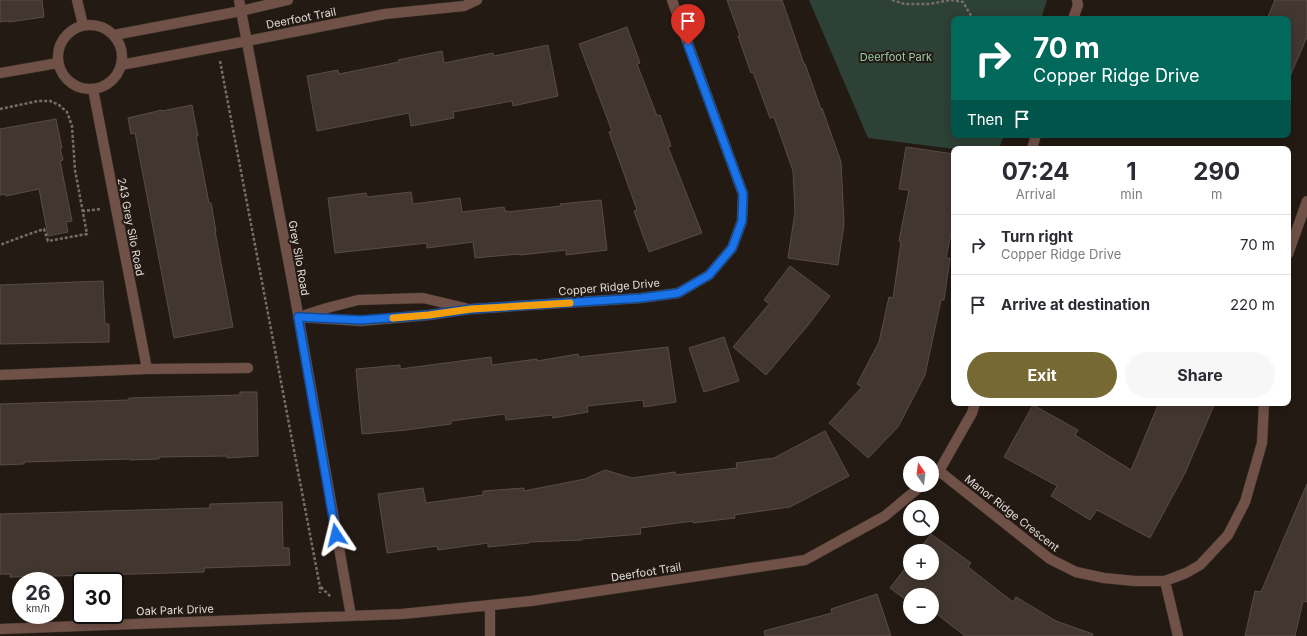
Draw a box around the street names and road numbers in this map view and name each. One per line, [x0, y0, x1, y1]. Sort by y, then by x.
street label: Deerfoot Trail [265, 4, 337, 32]
street label: 243 Grey Silo Road [115, 177, 147, 277]
street label: Grey Silo Road [285, 219, 313, 297]
street label: Copper Ridge Drive [558, 276, 660, 298]
street label: Manor Ridge Crescent [962, 472, 1062, 555]
street label: Deerfoot Trail [610, 560, 682, 584]
street label: Oak Park Drive [136, 602, 214, 618]

